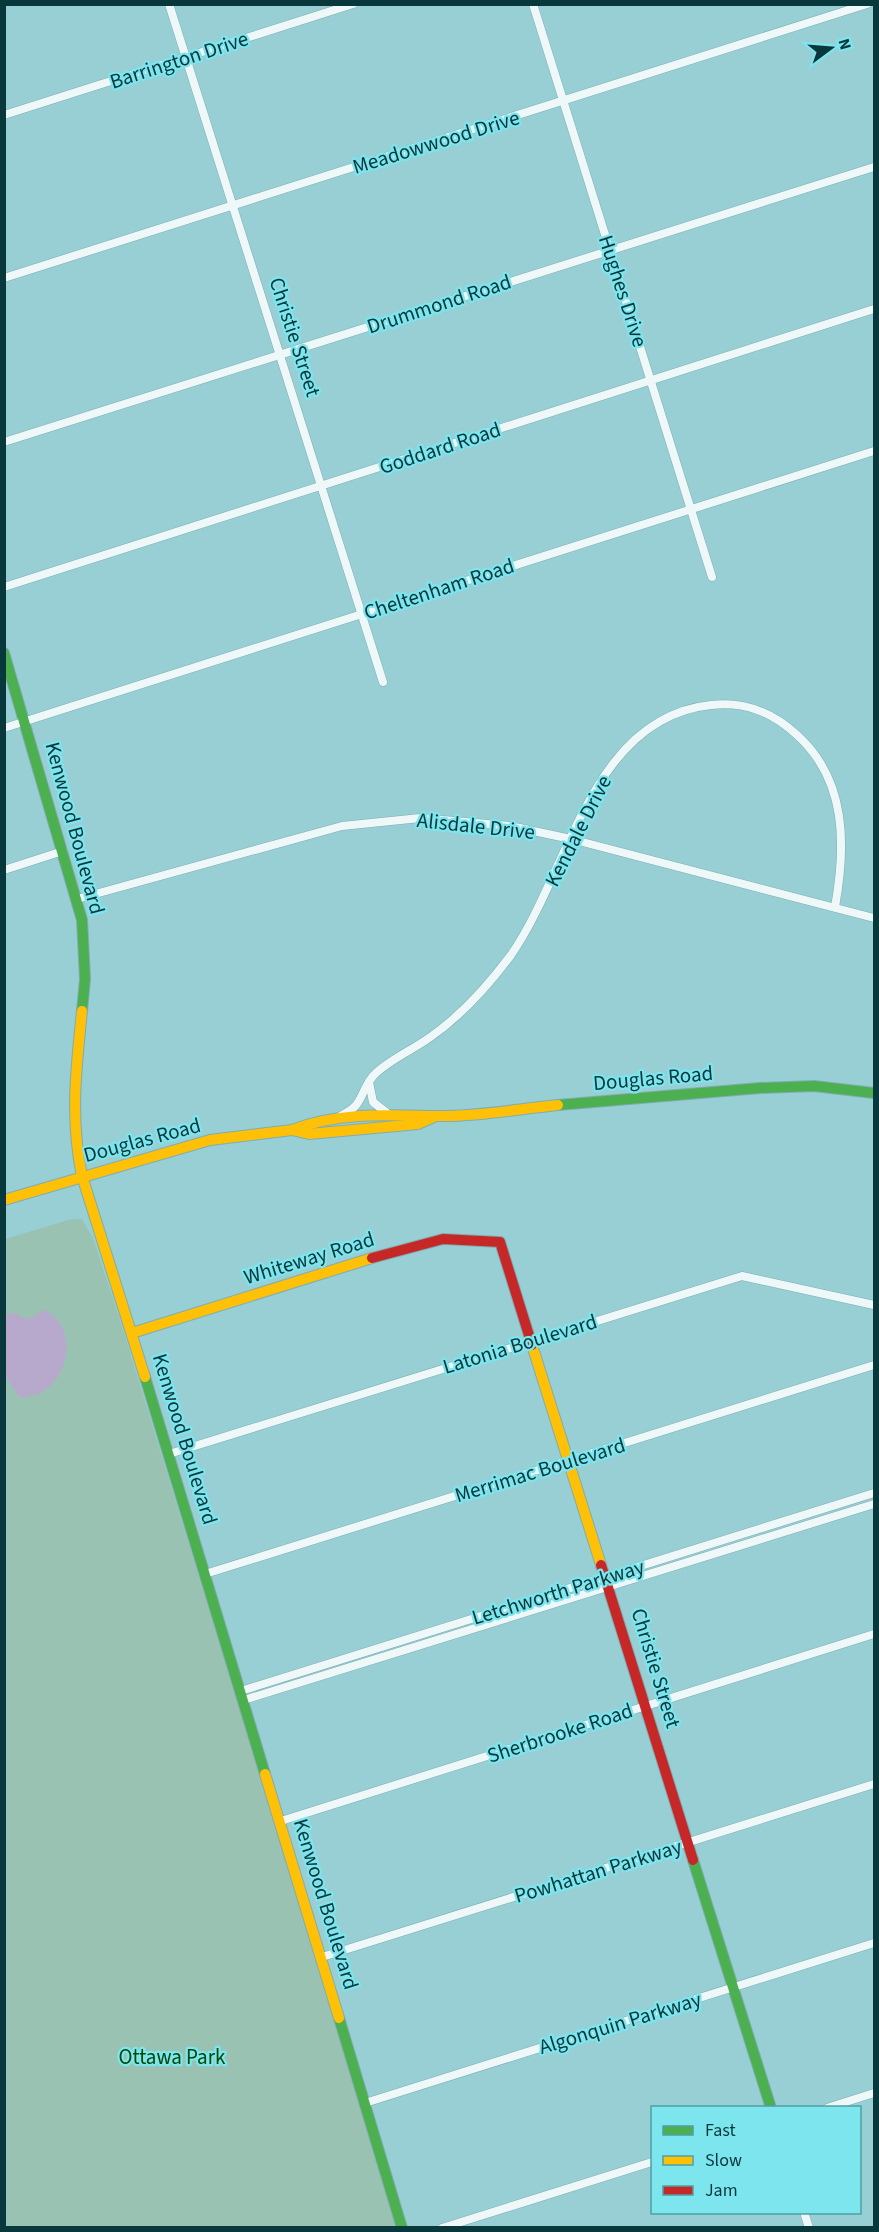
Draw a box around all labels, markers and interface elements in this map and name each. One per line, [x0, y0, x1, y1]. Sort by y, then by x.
north arrow [801, 18, 861, 78]
street label: Barrington Drive [106, 23, 252, 97]
text: N [832, 36, 856, 52]
street label: Meadowwood Drive [349, 102, 523, 182]
street label: Hughes Drive [591, 231, 655, 351]
street label: Drummond Road [363, 267, 515, 341]
street label: Christie Street [262, 274, 328, 400]
street label: Goddard Road [375, 414, 505, 482]
street label: Cheltenham Road [360, 551, 518, 627]
street label: Kenwood Boulevard [38, 738, 112, 918]
street label: Kendale Drive [537, 770, 619, 892]
street label: Alisdale Drive [416, 805, 536, 847]
street label: Douglas Road [592, 1058, 714, 1098]
street label: Douglas Road [80, 1110, 204, 1170]
street label: Whiteway Road [240, 1224, 378, 1292]
street label: Latonia Boulevard [439, 1306, 601, 1382]
street label: Kenwood Boulevard [145, 1350, 225, 1528]
street label: Merrimac Boulevard [451, 1430, 629, 1510]
street label: Letchworth Parkway [468, 1551, 648, 1633]
street label: Christie Street [624, 1604, 688, 1732]
street label: Sherbrooke Road [483, 1695, 637, 1771]
street label: Kenwood Boulevard [286, 1815, 366, 1993]
street label: Powhattan Parkway [511, 1831, 686, 1911]
street label: Algonquin Parkway [535, 1984, 705, 2062]
park label: Ottawa Park [119, 2042, 226, 2072]
legend [651, 2106, 861, 2214]
text: Fast [705, 2118, 736, 2143]
text: Slow [705, 2148, 742, 2173]
text: Jam [705, 2178, 738, 2203]

